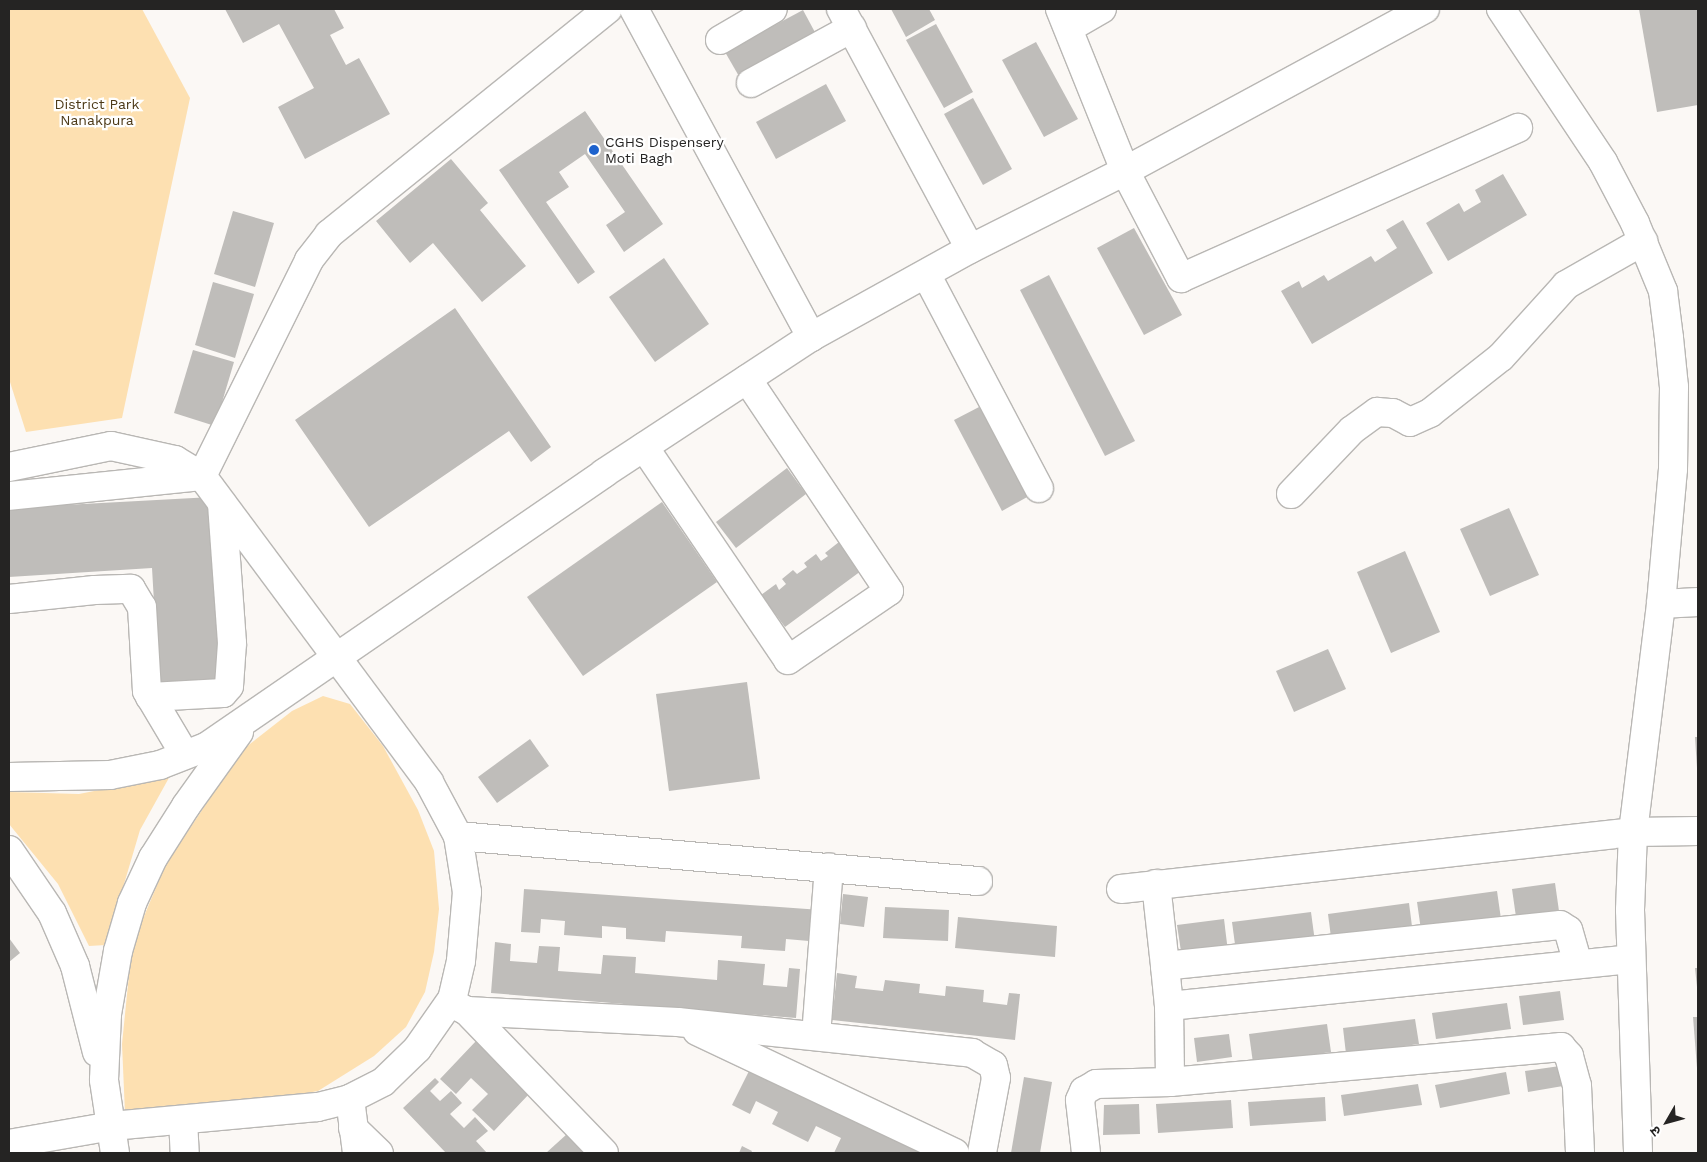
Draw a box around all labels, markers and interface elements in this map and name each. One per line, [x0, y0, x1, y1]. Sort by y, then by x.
park label: District Park Nanakpura [54, 96, 140, 128]
place label: CGHS Dispensery Moti Bagh [605, 134, 724, 166]
marker: CGHS Dispensery Moti Bagh [587, 143, 601, 157]
north arrow [1642, 1097, 1692, 1147]
text: उ [1646, 1123, 1664, 1139]

